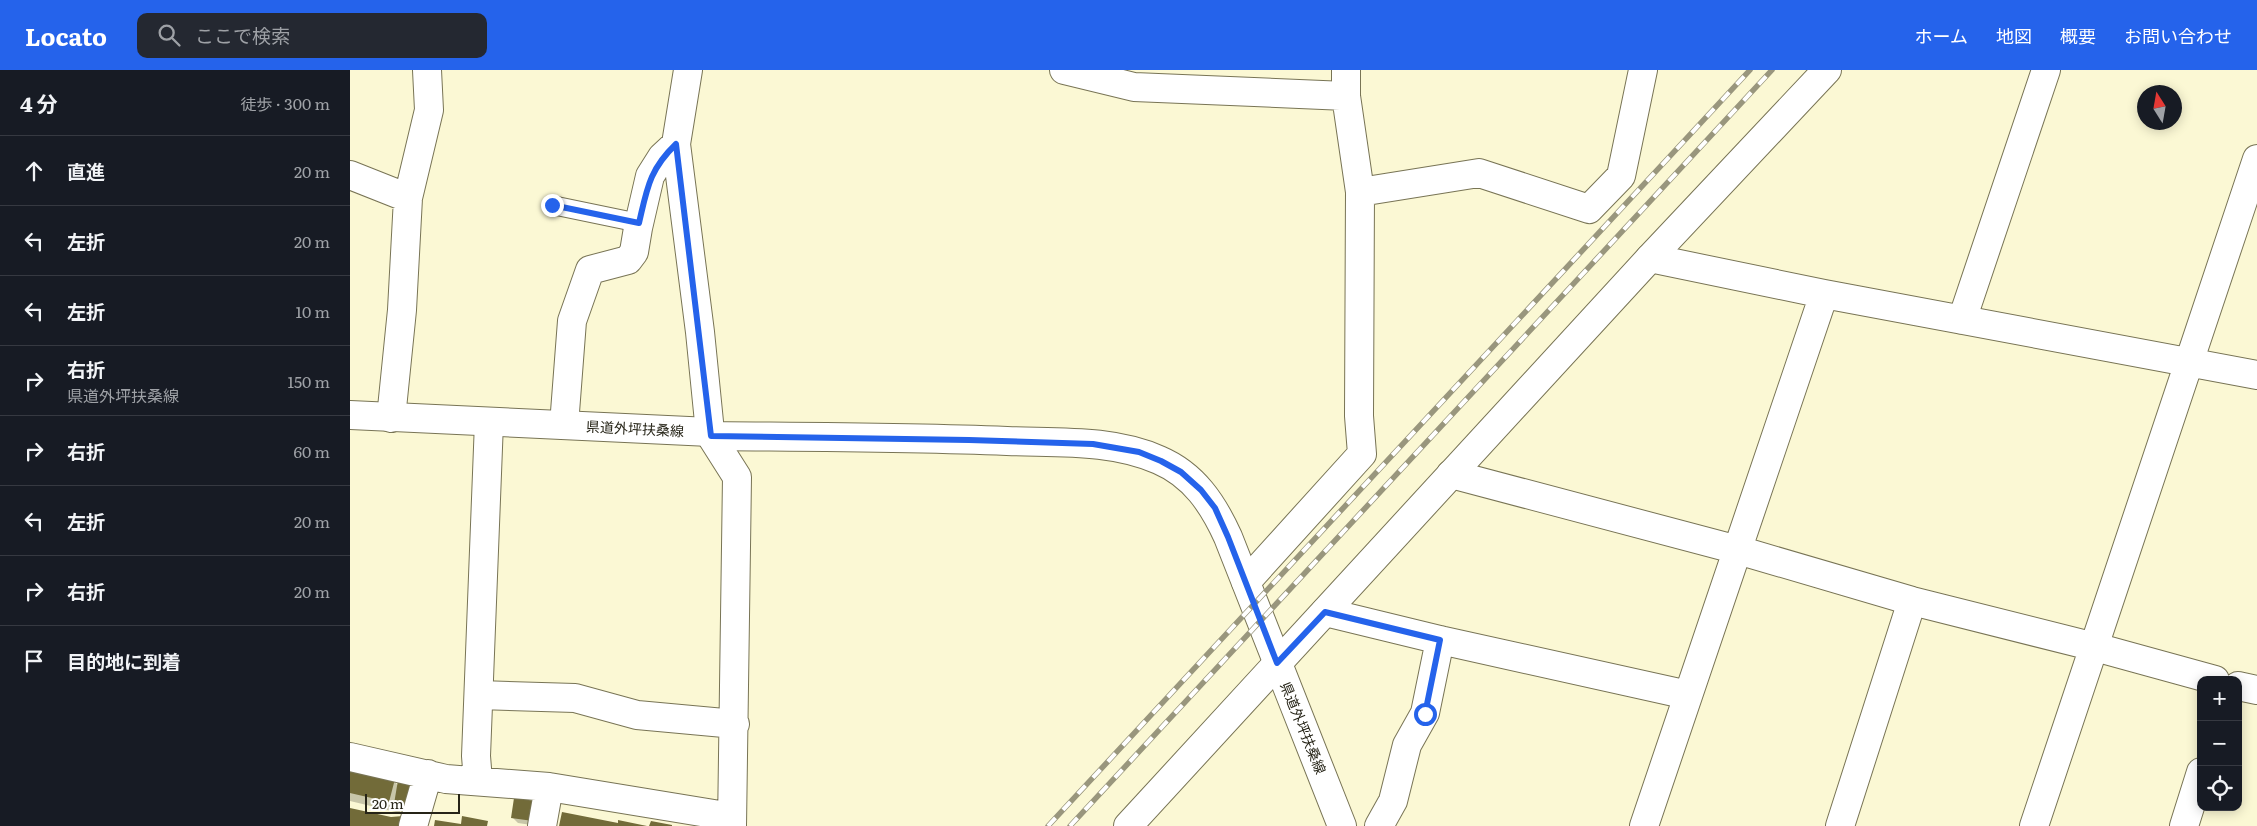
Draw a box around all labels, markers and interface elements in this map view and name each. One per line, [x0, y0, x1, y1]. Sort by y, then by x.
search box [137, 13, 487, 58]
text: Locato [25, 18, 107, 53]
icon: search [155, 21, 183, 49]
text: ここで検索 [195, 21, 290, 49]
text: ホーム [1915, 22, 1968, 49]
text: 地図 [1996, 22, 2032, 49]
text: 概要 [2060, 22, 2096, 49]
text: お問い合わせ [2124, 22, 2232, 49]
north arrow [2137, 85, 2182, 130]
text: 4 分 [20, 87, 58, 118]
text: 徒歩 · 300 m [240, 91, 330, 115]
icon: ahead [20, 157, 48, 185]
text: 直進 [67, 157, 105, 185]
text: 20 m [294, 159, 330, 183]
route end [541, 194, 564, 217]
icon: left [20, 227, 48, 255]
text: 左折 [67, 227, 105, 255]
text: 20 m [294, 229, 330, 253]
icon: left [20, 297, 48, 325]
text: 左折 [67, 297, 105, 325]
text: 10 m [296, 299, 330, 323]
text: 右折 [67, 355, 105, 383]
icon: right [20, 367, 48, 395]
text: 150 m [287, 369, 330, 393]
text: 県道外坪扶桑線 [67, 383, 179, 407]
street label: 県道外坪扶桑線 [586, 415, 685, 441]
icon: right [20, 437, 48, 465]
text: 右折 [67, 437, 105, 465]
text: 60 m [293, 439, 330, 463]
icon: left [20, 507, 48, 535]
text: 左折 [67, 507, 105, 535]
text: 20 m [294, 509, 330, 533]
icon: right [20, 577, 48, 605]
text: 右折 [67, 577, 105, 605]
text: 20 m [294, 579, 330, 603]
icon: arrive [20, 647, 48, 675]
text: 目的地に到着 [67, 647, 181, 675]
map controls [2197, 676, 2242, 811]
button: + [2197, 676, 2242, 721]
street label: 県道外坪扶桑線 [1276, 678, 1332, 777]
route start [1414, 703, 1437, 726]
button: − [2197, 721, 2242, 766]
button: locate [2197, 766, 2242, 811]
scale bar [365, 791, 460, 814]
text: 20 m [372, 793, 404, 813]

